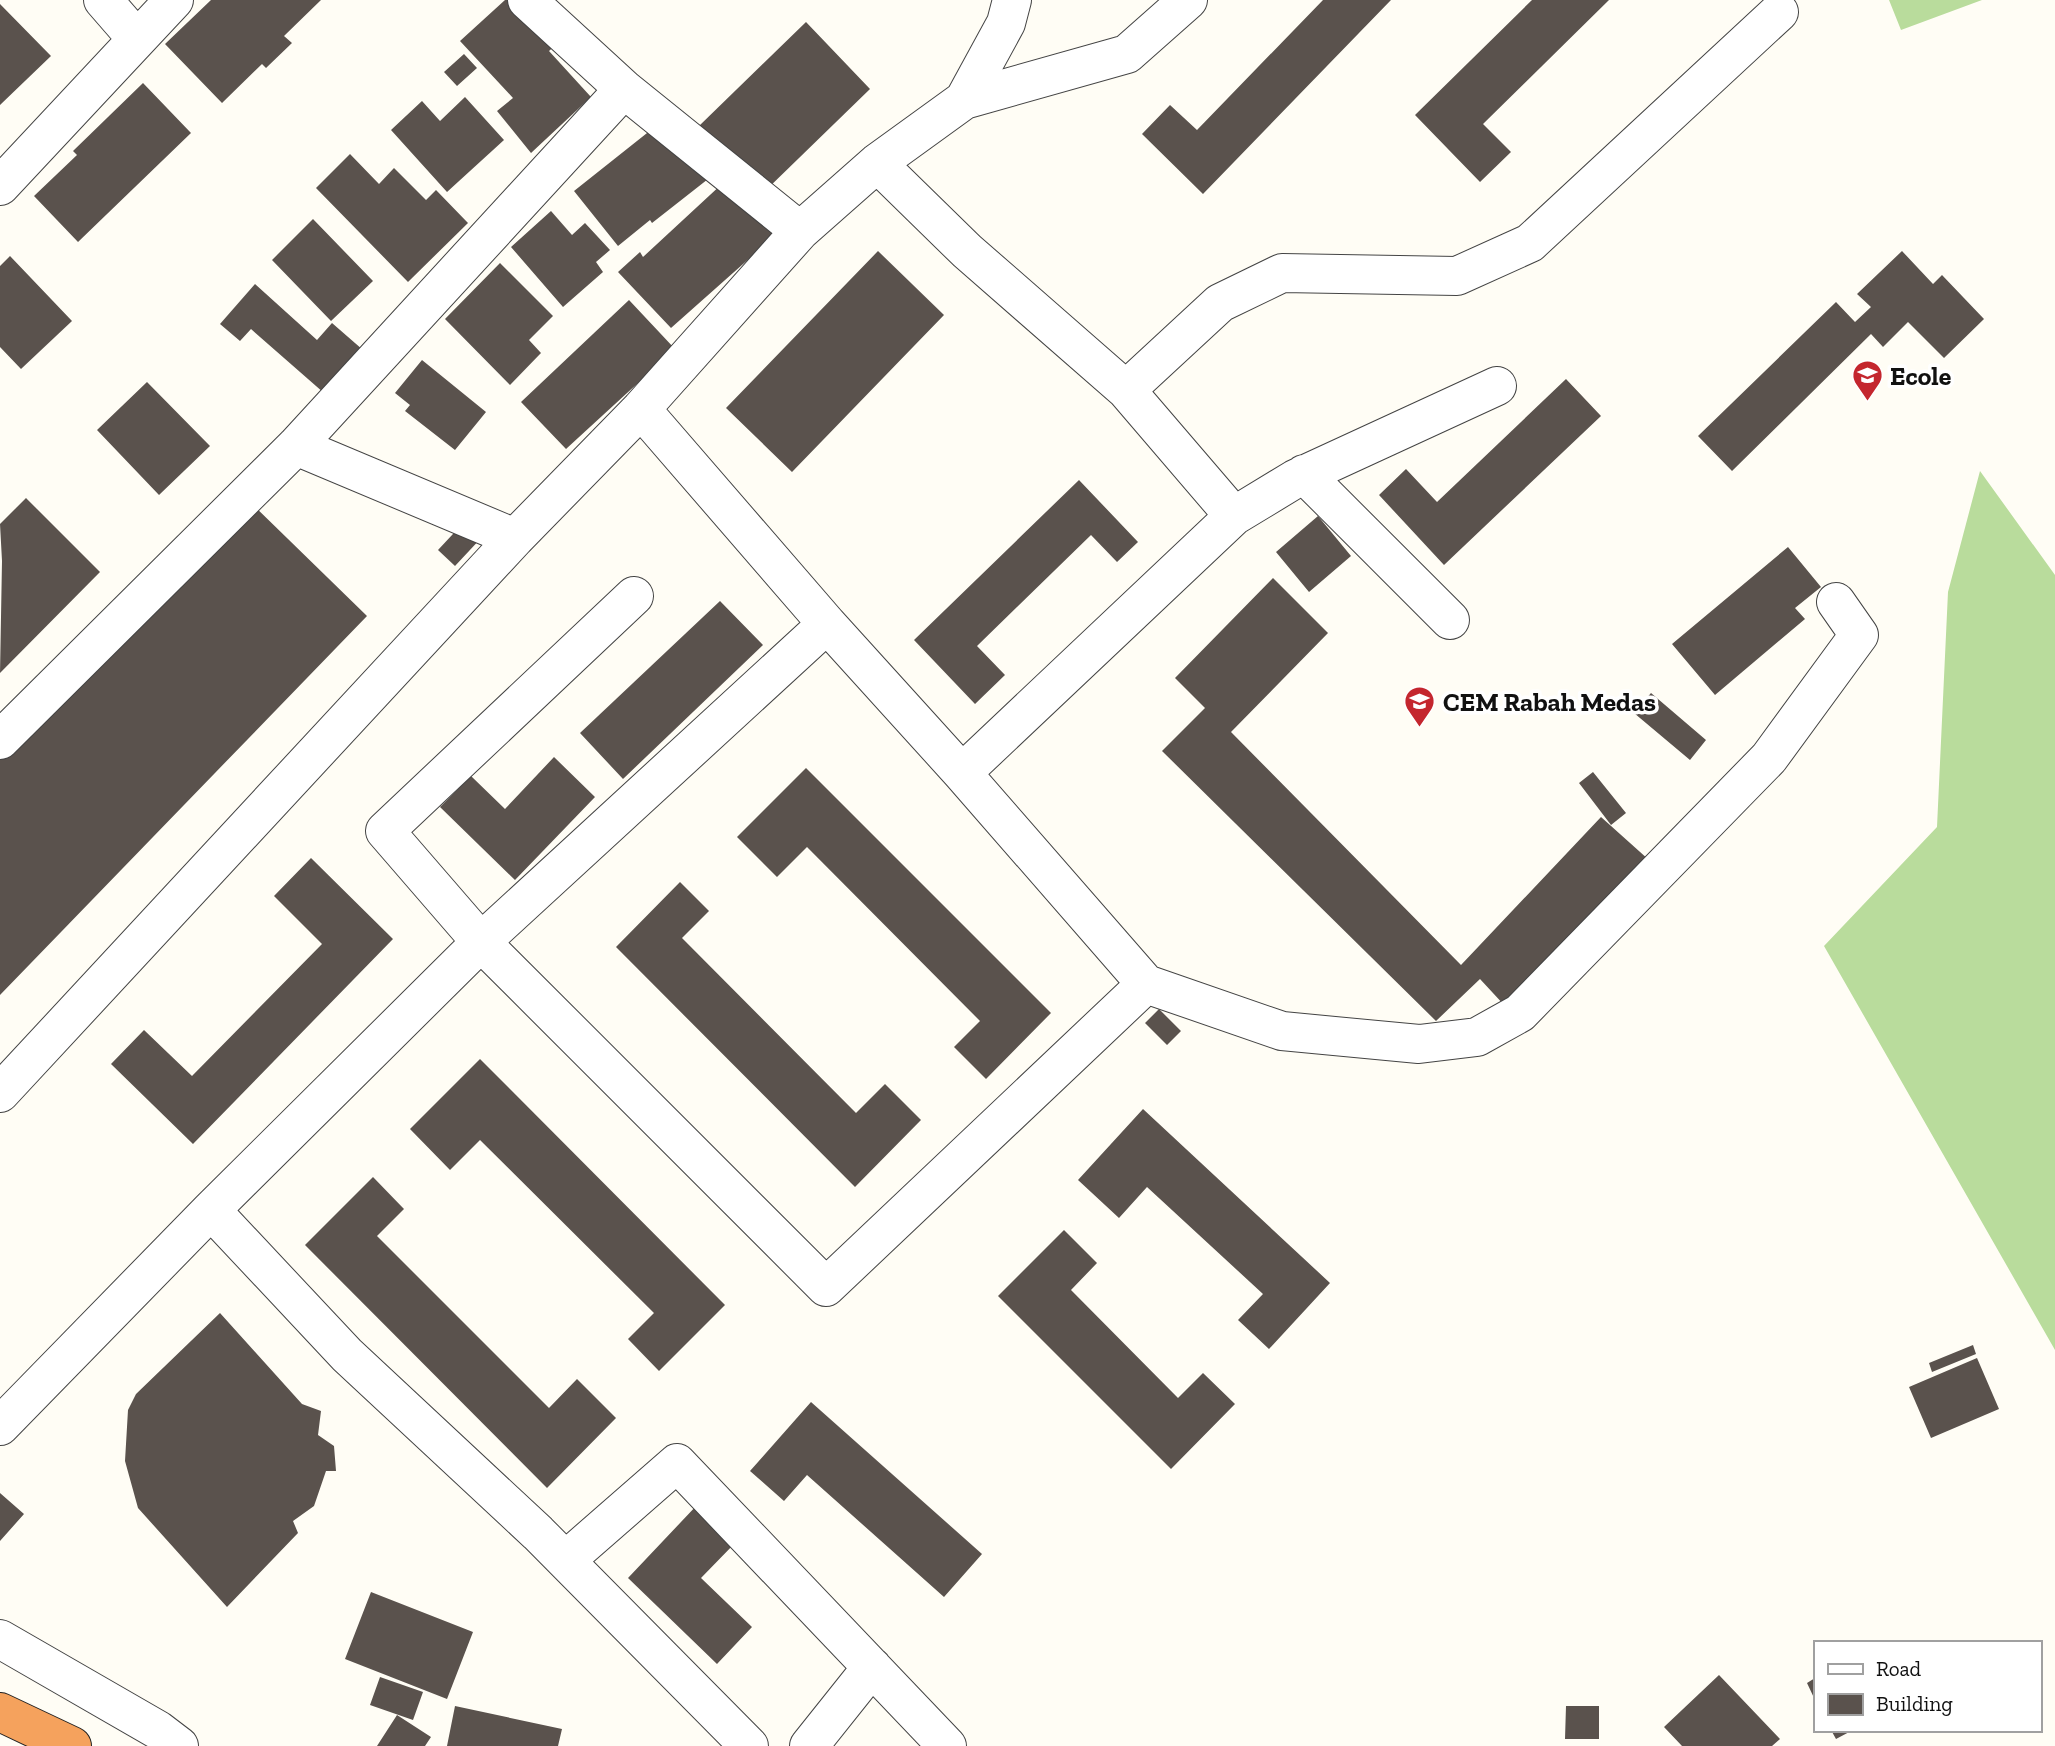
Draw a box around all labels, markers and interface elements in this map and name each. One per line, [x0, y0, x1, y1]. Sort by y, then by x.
school or university icon: Ecole [1850, 359, 1884, 403]
place label: Ecole [1890, 360, 1952, 392]
school or university icon: CEM Rabah Medas [1403, 685, 1437, 729]
place label: CEM Rabah Medas [1443, 686, 1656, 718]
legend [1814, 1641, 2041, 1732]
text: Road [1876, 1656, 1922, 1681]
text: Building [1876, 1691, 1953, 1716]

